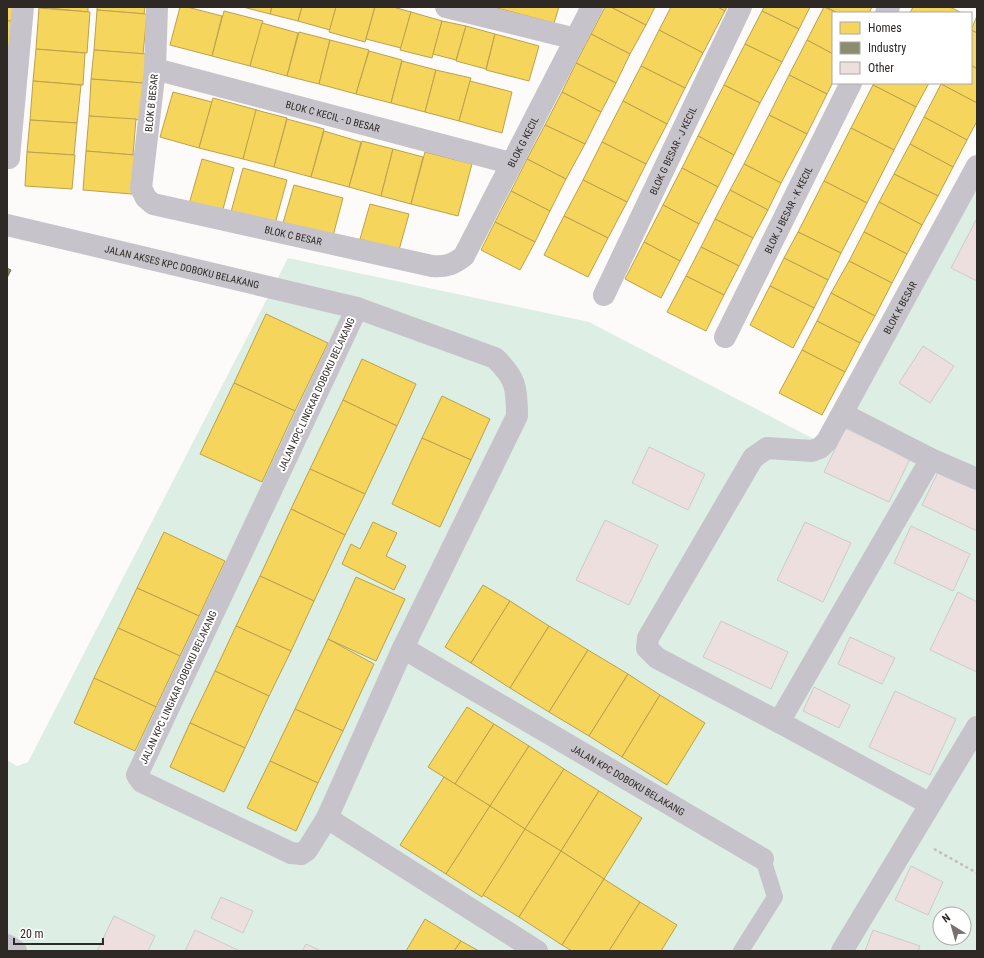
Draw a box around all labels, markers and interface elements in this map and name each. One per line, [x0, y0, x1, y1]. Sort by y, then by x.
legend [832, 12, 972, 84]
text: Homes [868, 21, 902, 35]
text: Industry [868, 41, 906, 55]
text: Other [868, 61, 894, 75]
street label: BLOK B BESAR [143, 73, 160, 133]
street label: BLOK C KECIL - D BESAR [285, 99, 382, 134]
street label: BLOK G BESAR - J KECIL [648, 105, 699, 197]
street label: BLOK G KECIL [506, 115, 541, 169]
street label: BLOK J BESAR - K KECIL [762, 164, 815, 255]
street label: BLOK C BESAR [264, 224, 324, 248]
street label: JALAN AKSES KPC DOBOKU BELAKANG [104, 243, 261, 291]
street label: BLOK K BESAR [881, 279, 919, 336]
street label: JALAN KPC LINGKAR DOBOKU BELAKANG [276, 316, 357, 473]
street label: JALAN KPC LINGKAR DOBOKU BELAKANG [138, 609, 219, 766]
street label: JALAN KPC DOBOKU BELAKANG [569, 743, 687, 818]
north arrow [932, 906, 972, 946]
text: N [940, 911, 953, 926]
scale bar [14, 920, 103, 946]
text: 20 m [20, 927, 44, 941]

